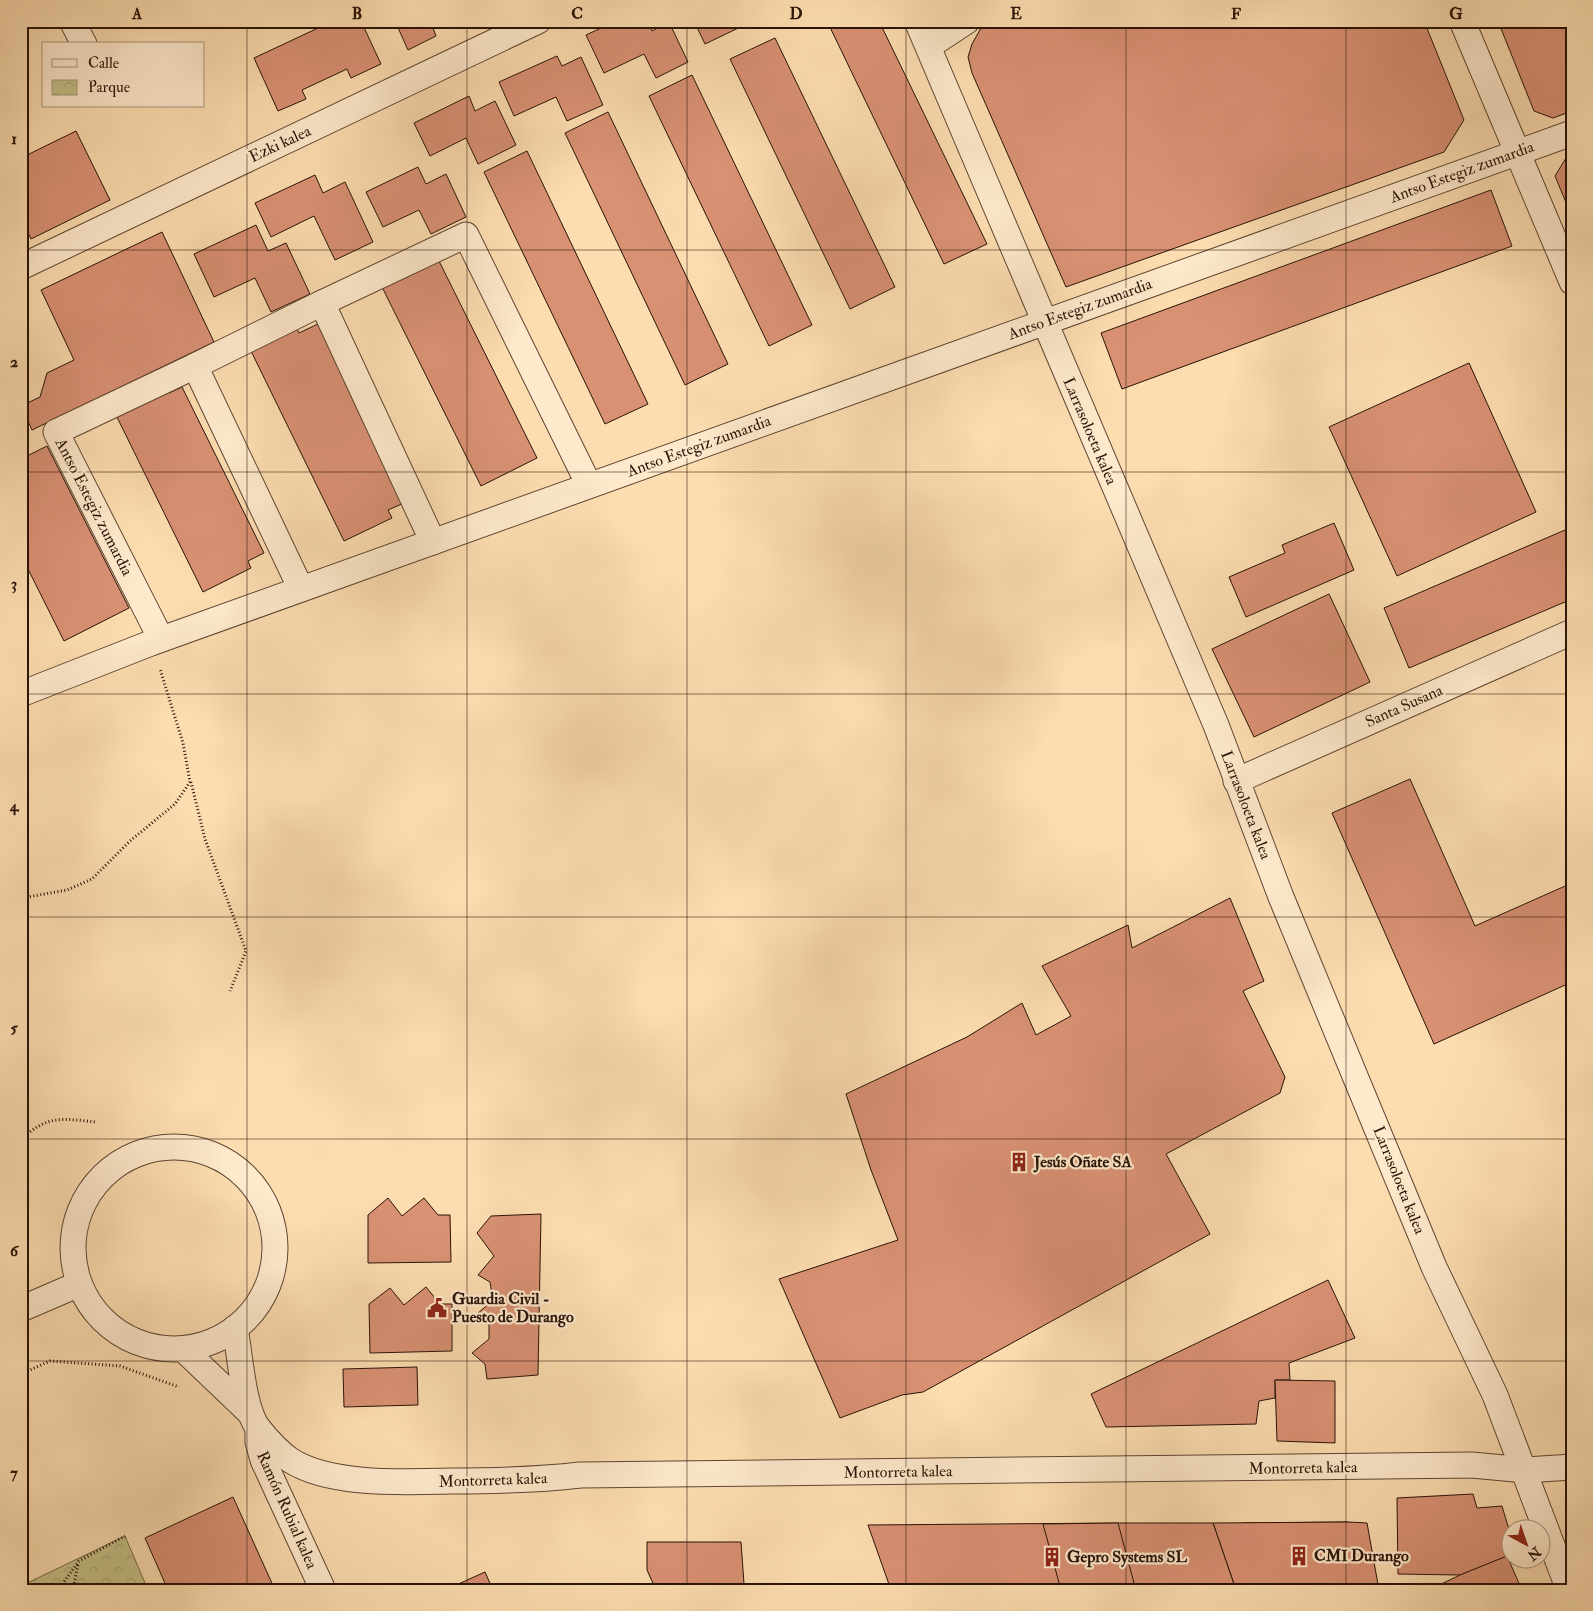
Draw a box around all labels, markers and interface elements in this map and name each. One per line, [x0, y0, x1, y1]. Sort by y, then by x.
text: A [131, 4, 143, 24]
text: B [352, 4, 362, 24]
text: C [571, 4, 583, 24]
text: D [789, 4, 803, 24]
text: E [1010, 4, 1022, 24]
text: F [1231, 4, 1241, 24]
text: G [1449, 4, 1463, 24]
legend [42, 42, 205, 108]
text: Calle [88, 54, 119, 73]
text: Parque [88, 78, 130, 97]
street label: Ezki kalea [246, 121, 314, 167]
text: 1 [11, 129, 17, 149]
street label: Antso Estegiz zumardia [1386, 137, 1537, 208]
street label: Antso Estegiz zumardia [1004, 274, 1155, 345]
text: 2 [10, 352, 18, 372]
street label: Larrasoloeta kalea [1058, 374, 1122, 488]
street label: Antso Estegiz zumardia [623, 411, 774, 482]
street label: Antso Estegiz zumardia [50, 434, 138, 580]
text: 3 [11, 574, 17, 594]
street label: Santa Susana [1362, 680, 1446, 732]
street label: Larrasoloeta kalea [1216, 748, 1276, 863]
text: 4 [9, 796, 20, 816]
text: 5 [10, 1018, 18, 1038]
street label: Larrasoloeta kalea [1368, 1123, 1430, 1237]
building icon: Jesús Oñate SA [1008, 1151, 1030, 1173]
place label: Jesús Oñate SA [1033, 1152, 1132, 1173]
text: 6 [10, 1241, 20, 1261]
place label: Guardia Civil - Puesto de Durango [452, 1289, 574, 1328]
public building icon: Guardia Civil - Puesto de Durango [426, 1297, 448, 1319]
street label: Ramón Rubial kalea [252, 1448, 322, 1572]
street label: Montorreta kalea [1248, 1457, 1358, 1479]
street label: Montorreta kalea [843, 1461, 953, 1483]
text: 7 [10, 1463, 18, 1483]
street label: Montorreta kalea [438, 1468, 548, 1492]
north arrow [1500, 1518, 1550, 1568]
text: N [1523, 1542, 1545, 1564]
building icon: CMI Durango [1288, 1545, 1310, 1567]
building icon: Gepro Systems SL [1041, 1546, 1063, 1568]
place label: CMI Durango [1314, 1546, 1409, 1567]
place label: Gepro Systems SL [1067, 1547, 1187, 1568]

